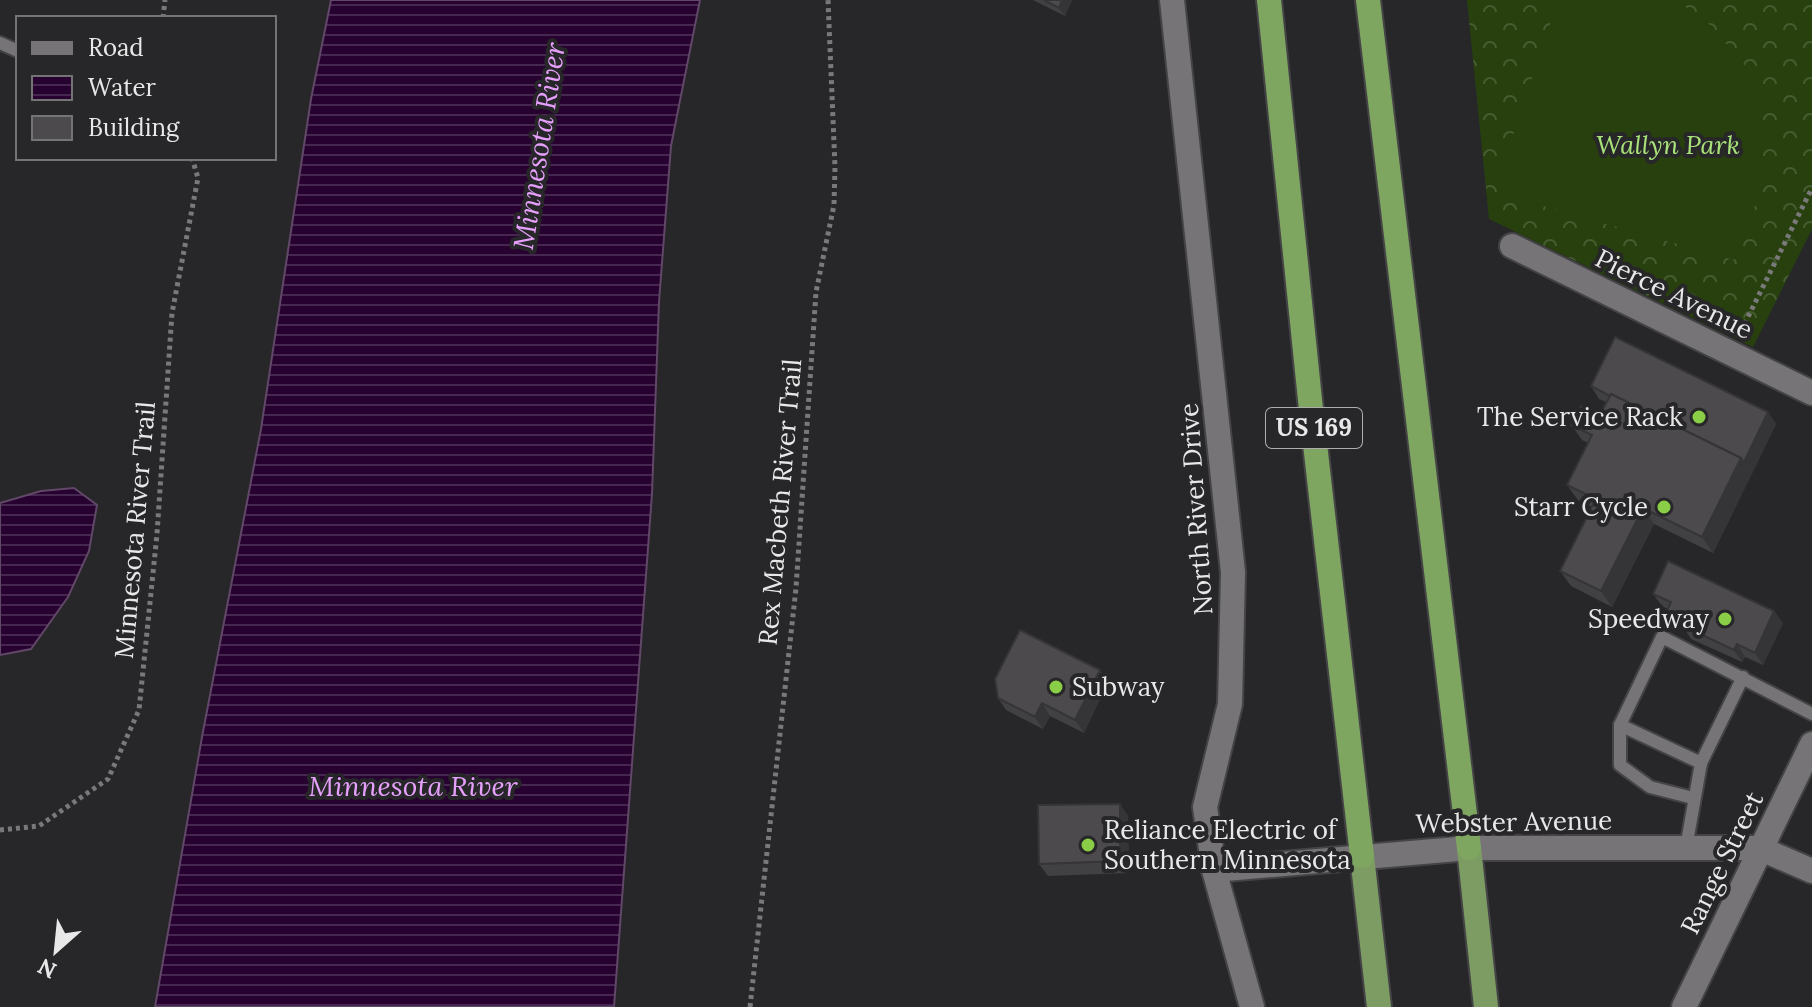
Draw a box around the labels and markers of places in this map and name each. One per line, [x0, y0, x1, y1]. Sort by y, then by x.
place label: The Service Rack [1477, 400, 1683, 433]
marker: The Service Rack [1690, 408, 1708, 426]
place label: Starr Cycle [1514, 490, 1648, 523]
marker: Starr Cycle [1655, 498, 1673, 516]
place label: Speedway [1588, 602, 1709, 635]
marker: Speedway [1716, 610, 1734, 628]
place label: Subway [1072, 670, 1165, 703]
marker: Subway [1047, 678, 1065, 696]
place label: Reliance Electric of Southern Minnesota [1104, 813, 1351, 876]
marker: Reliance Electric of Southern Minnesota [1079, 836, 1097, 854]

